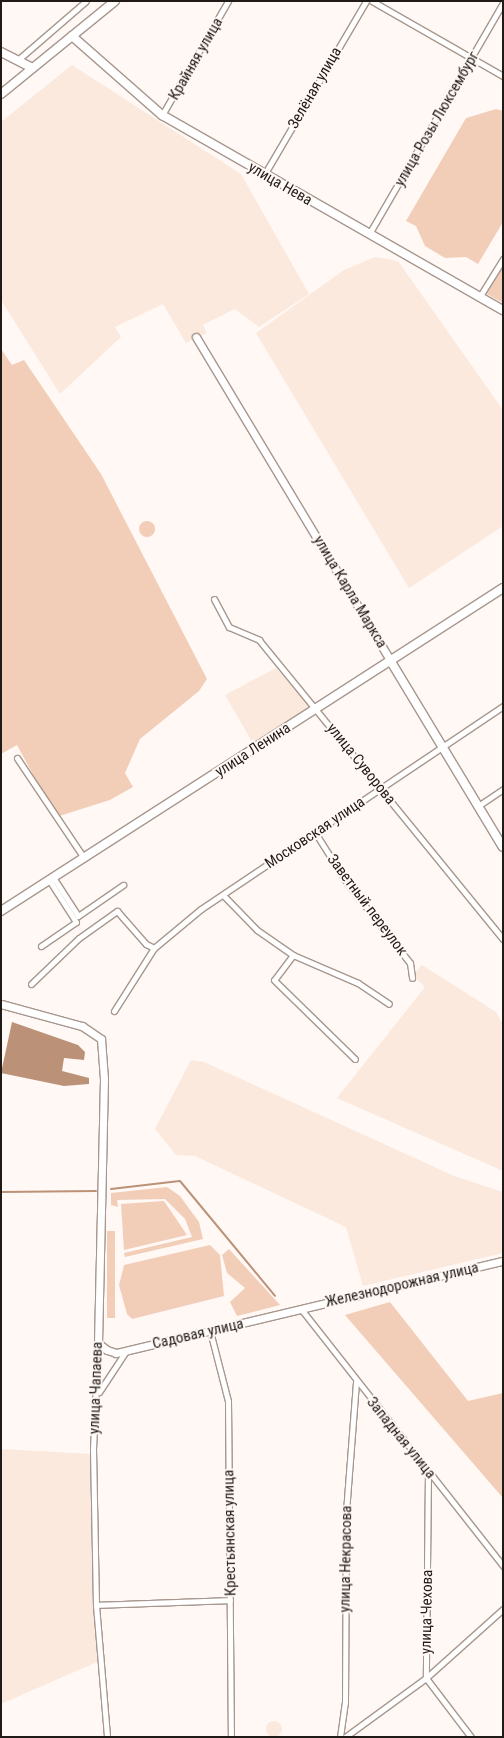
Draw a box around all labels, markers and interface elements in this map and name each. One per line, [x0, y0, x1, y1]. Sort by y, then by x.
street label: Крайняя улица [165, 15, 227, 103]
street label: Зелёная улица [284, 44, 346, 132]
street label: улица Розы Люксембург [391, 48, 483, 190]
street label: улица Нева [245, 159, 315, 209]
street label: улица Карла Маркса [309, 532, 391, 652]
street label: улица Ленина [212, 719, 294, 781]
street label: улица Суворова [323, 720, 399, 808]
street label: Московская улица [262, 793, 368, 873]
street label: Заветный переулок [323, 851, 411, 959]
street label: Железнодорожная улица [324, 1259, 480, 1311]
street label: Садовая улица [151, 1315, 245, 1353]
street label: улица Чапаева [85, 1341, 107, 1435]
street label: Западная улица [363, 1394, 439, 1482]
street label: Крестьянская улица [220, 1470, 240, 1596]
street label: улица Некрасова [336, 1505, 356, 1613]
street label: улица Чехова [417, 1570, 437, 1654]

